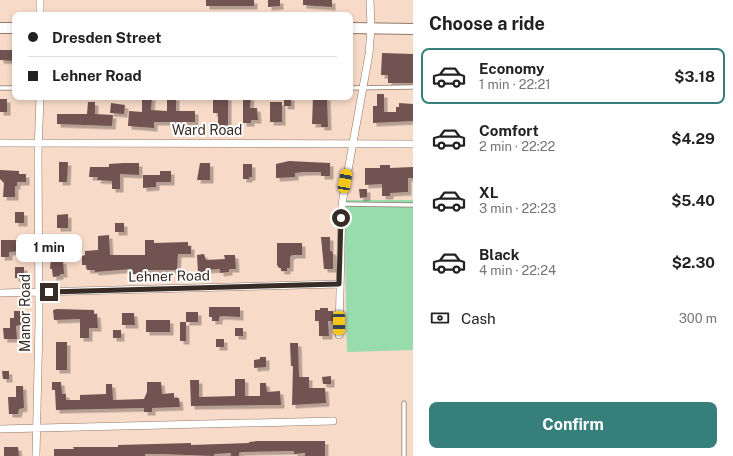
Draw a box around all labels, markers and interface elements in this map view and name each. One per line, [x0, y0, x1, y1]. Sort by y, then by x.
text: Choose a ride [429, 13, 545, 34]
text: Dresden Street [52, 29, 161, 46]
icon: car [431, 58, 467, 94]
text: Economy [479, 60, 544, 77]
text: Lehner Road [52, 67, 142, 84]
text: $3.18 [674, 68, 715, 85]
text: 1 min · 22:21 [479, 77, 550, 92]
icon: car [431, 120, 467, 156]
street label: Ward Road [172, 122, 242, 138]
text: Comfort [479, 122, 539, 139]
text: $4.29 [671, 130, 715, 147]
text: 2 min · 22:22 [479, 139, 555, 154]
car [337, 168, 353, 194]
icon: car [431, 182, 467, 218]
text: XL [479, 184, 498, 201]
text: $5.40 [671, 192, 715, 209]
text: 3 min · 22:23 [479, 201, 556, 216]
route start [332, 209, 350, 227]
callout: 1 min [16, 234, 82, 262]
text: 1 min [33, 240, 65, 255]
icon: car [431, 244, 467, 280]
text: Black [479, 246, 519, 263]
text: $2.30 [672, 254, 715, 271]
text: 4 min · 22:24 [479, 263, 556, 278]
street label: Lehner Road [128, 267, 210, 285]
street label: Manor Road [17, 274, 33, 352]
route end [40, 283, 58, 301]
icon: cash [429, 307, 451, 329]
text: Cash [461, 310, 496, 327]
car [333, 311, 345, 335]
text: 300 m [679, 311, 717, 326]
button: Confirm [429, 402, 717, 448]

